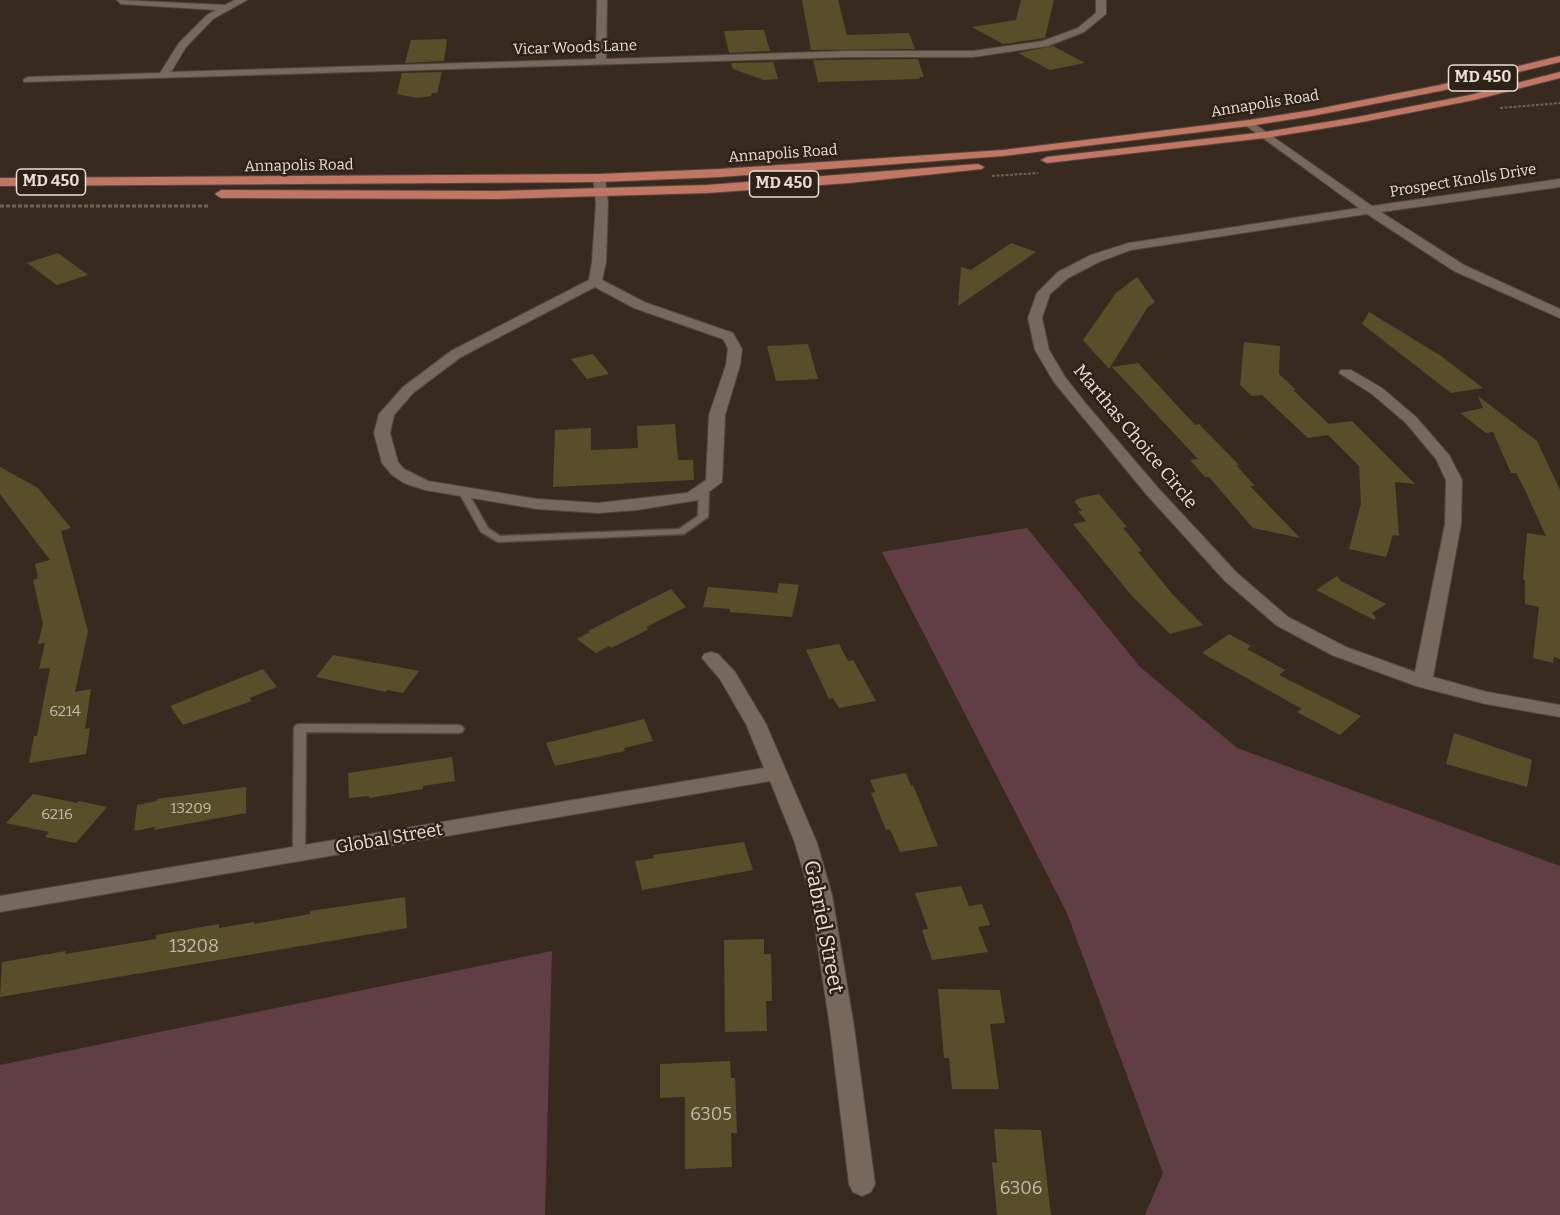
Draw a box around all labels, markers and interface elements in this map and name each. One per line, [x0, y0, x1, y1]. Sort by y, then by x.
street label: Vicar Woods Lane [513, 37, 637, 59]
road number: MD 450 [1448, 65, 1518, 91]
street label: Annapolis Road [1210, 87, 1320, 121]
street label: Annapolis Road [728, 141, 838, 167]
street label: Annapolis Road [244, 156, 354, 176]
street label: Prospect Knolls Drive [1388, 161, 1538, 201]
road number: MD 450 [16, 169, 86, 195]
road number: MD 450 [750, 171, 818, 197]
street label: Marthas Choice Circle [1068, 361, 1202, 513]
house number: 6214 [49, 703, 81, 721]
house number: 13209 [170, 800, 212, 818]
house number: 6216 [41, 806, 73, 824]
street label: Global Street [334, 819, 444, 859]
street label: Gabriel Street [798, 858, 848, 996]
house number: 13208 [169, 936, 219, 958]
house number: 6305 [690, 1104, 732, 1126]
house number: 6306 [1000, 1178, 1042, 1200]

